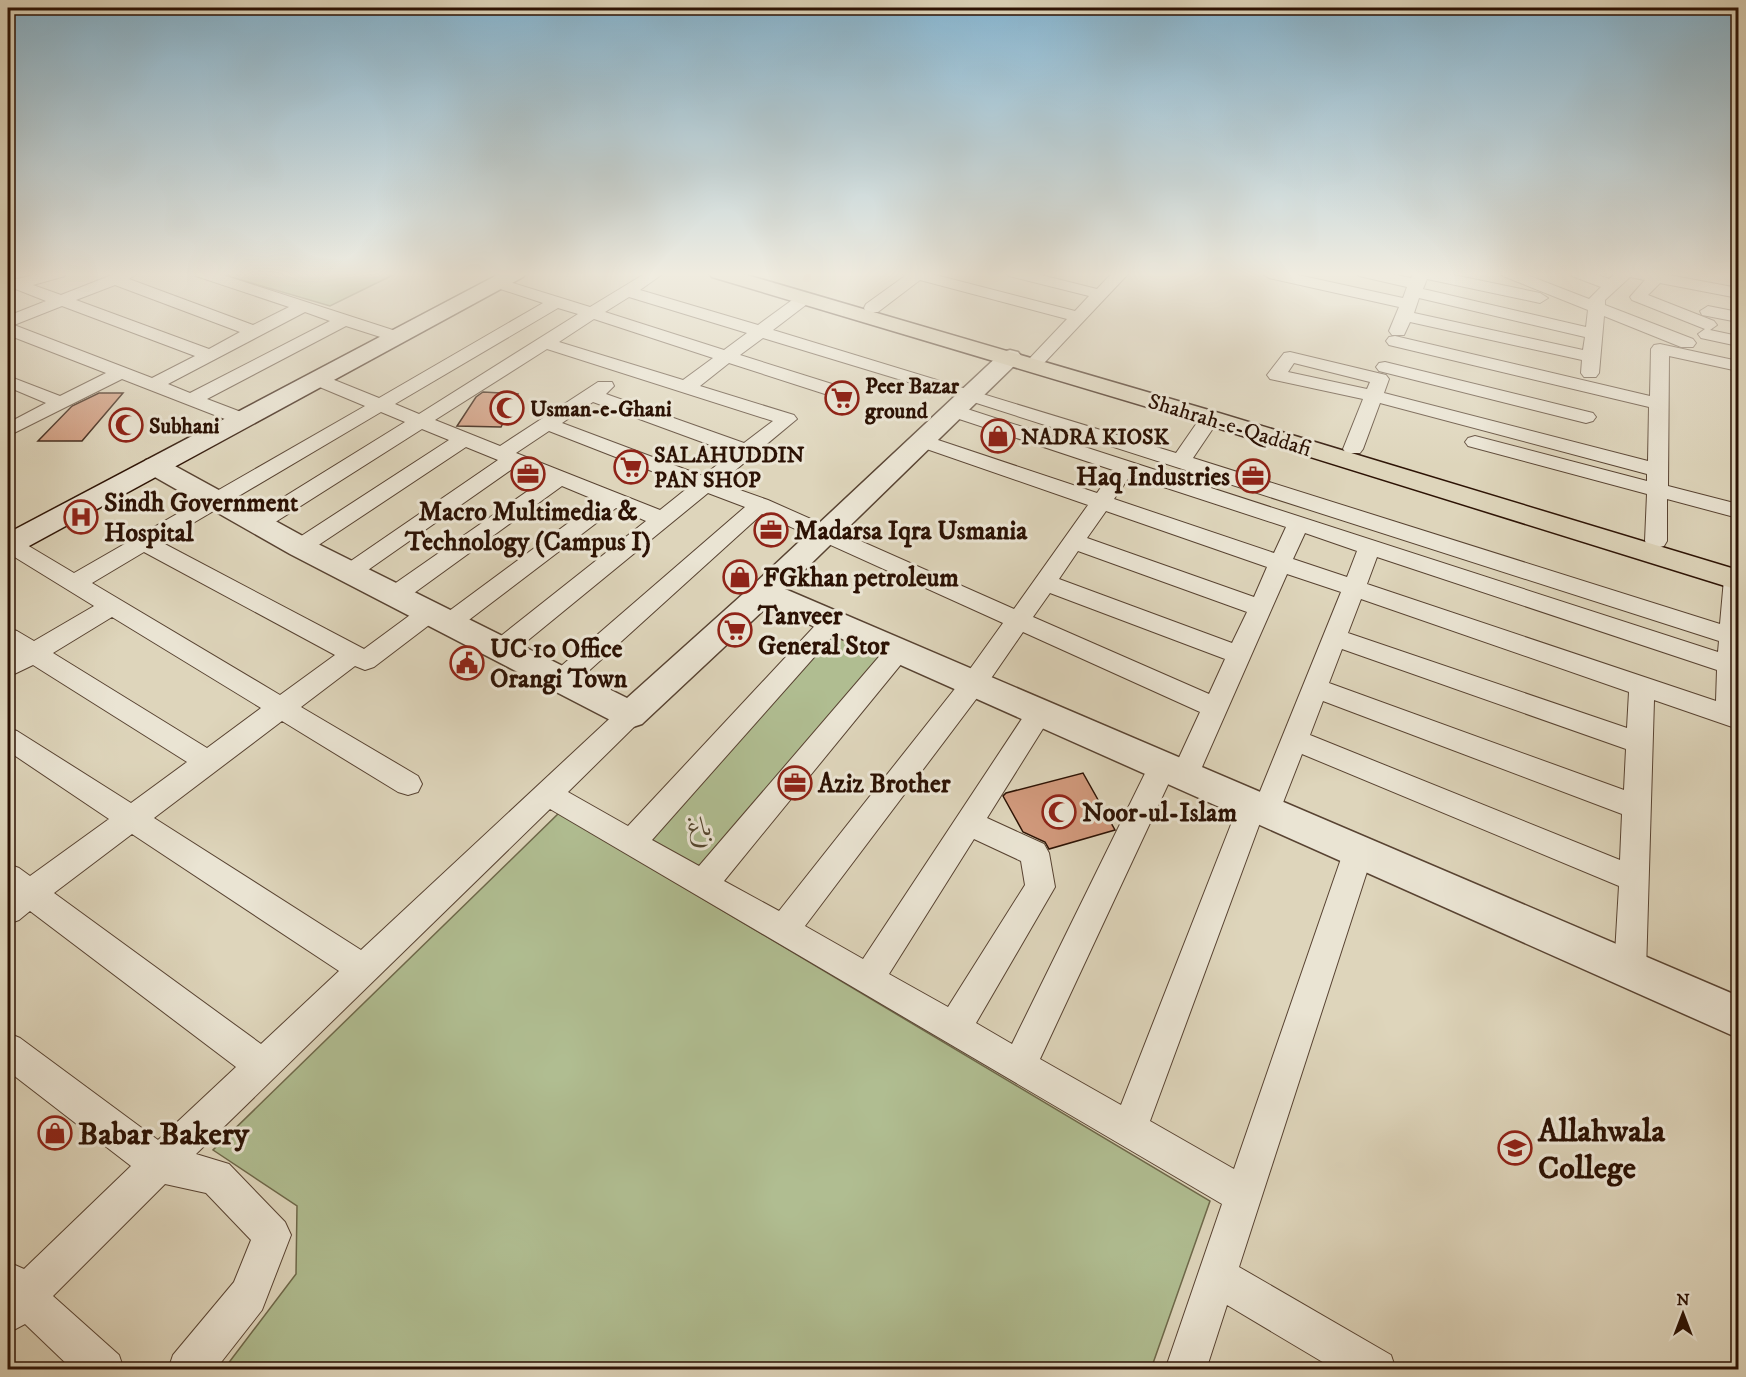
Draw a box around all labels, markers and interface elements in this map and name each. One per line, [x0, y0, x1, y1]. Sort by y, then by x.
place label: Peer Bazar ground [864, 373, 960, 425]
supermarket icon: Peer Bazar ground [824, 380, 860, 416]
street label: Shahrah-e-Qaddafi [1145, 388, 1314, 463]
mosque icon: Usman-e-Ghani [489, 390, 525, 426]
place label: Usman-e-Ghani [530, 396, 672, 423]
mosque icon: Subhani [108, 407, 144, 443]
place label: Subhani [149, 413, 220, 440]
shop icon: NADRA KIOSK [980, 418, 1016, 454]
place label: NADRA KIOSK [1021, 424, 1170, 451]
place label: SALAHUDDIN PAN SHOP [654, 442, 805, 494]
supermarket icon: SALAHUDDIN PAN SHOP [613, 449, 649, 485]
office icon: Macro Multimedia & Technology (Campus I) [510, 456, 546, 492]
office icon: Haq Industries [1235, 458, 1271, 494]
place label: Haq Industries [1076, 461, 1230, 494]
place label: Sindh Government Hospital [104, 487, 299, 550]
place label: Macro Multimedia & Technology (Campus I) [404, 496, 651, 559]
hospital icon: Sindh Government Hospital [63, 499, 99, 535]
office icon: Madarsa Iqra Usmania [753, 512, 789, 548]
place label: Madarsa Iqra Usmania [794, 515, 1028, 548]
shop icon: FGkhan petroleum [722, 559, 758, 595]
place label: FGkhan petroleum [763, 562, 959, 595]
place label: Tanveer General Stor [757, 600, 890, 663]
supermarket icon: Tanveer General Stor [717, 612, 753, 648]
place label: UC 10 Office Orangi Town [490, 633, 628, 696]
public building icon: UC 10 Office Orangi Town [449, 645, 485, 681]
office icon: Aziz Brother [777, 765, 813, 801]
place label: Aziz Brother [817, 768, 951, 801]
mosque icon: Noor-ul-Islam [1041, 794, 1077, 830]
place label: Noor-ul-Islam [1082, 797, 1237, 830]
park label: باغ [688, 811, 713, 848]
place label: Allahwala College [1537, 1112, 1665, 1189]
shop icon: Babar Bakery [37, 1115, 73, 1151]
place label: Babar Bakery [78, 1115, 250, 1155]
school or university icon: Allahwala College [1497, 1130, 1533, 1166]
north arrow [1653, 1284, 1713, 1344]
text: N [1676, 1290, 1690, 1310]

